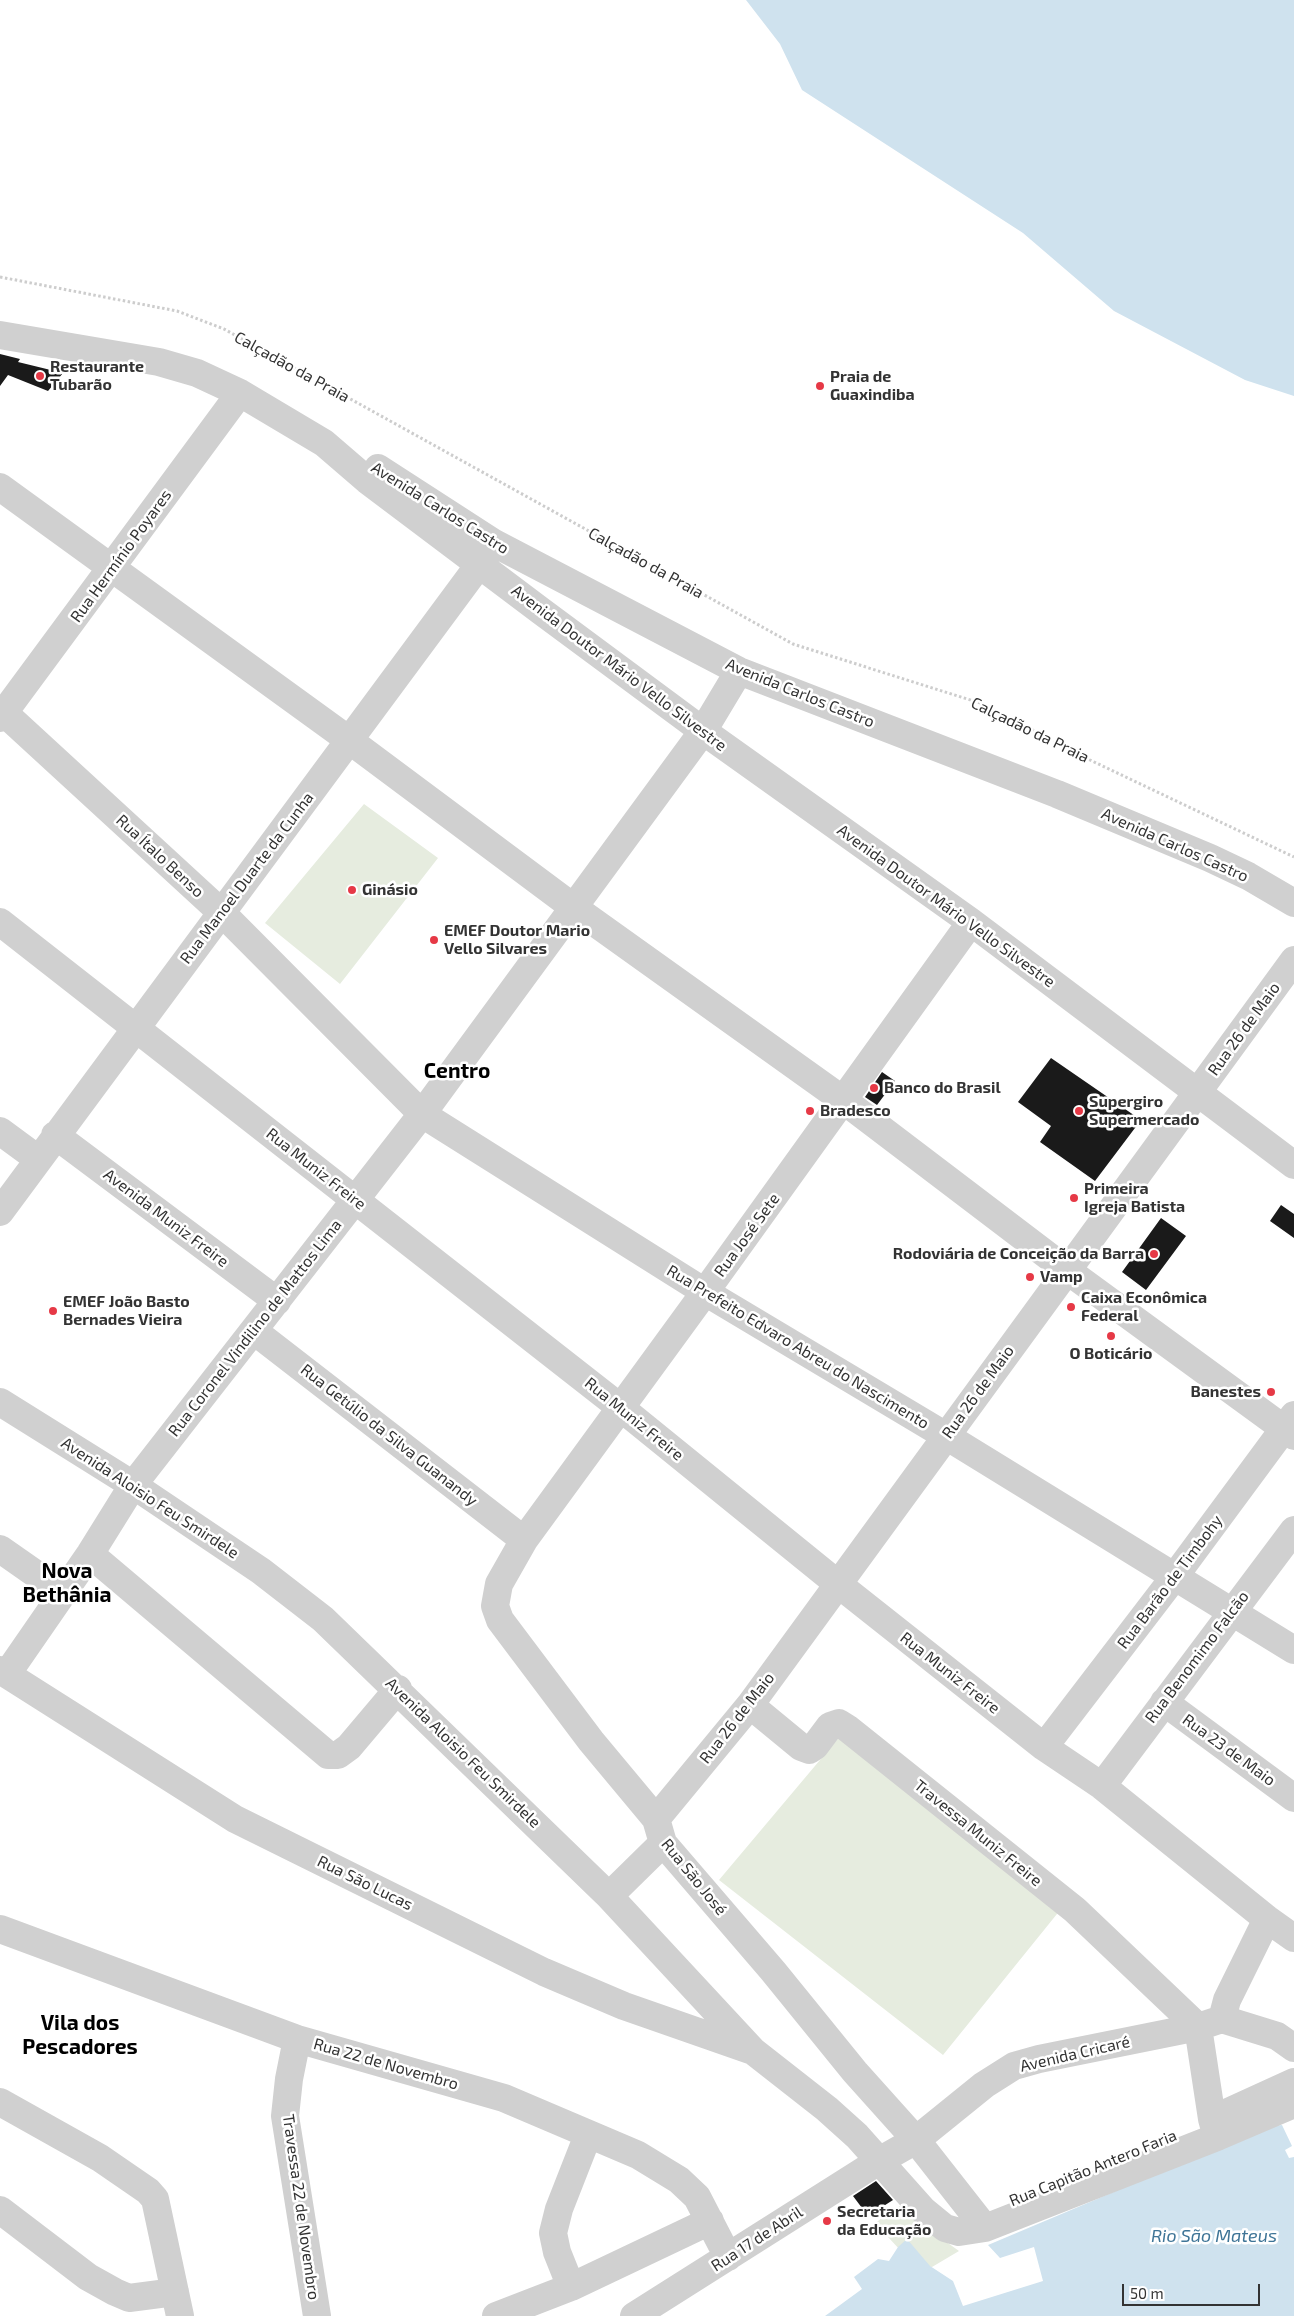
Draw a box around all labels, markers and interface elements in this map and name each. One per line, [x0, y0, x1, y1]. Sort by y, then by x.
street label: Calçadão da Praia [231, 327, 353, 407]
place label: Restaurante Tubarão [50, 357, 144, 395]
place label: Praia de Guaxindiba [830, 367, 915, 405]
marker: Restaurante Tubarão [34, 370, 46, 382]
marker: Praia de Guaxindiba [814, 380, 826, 392]
street label: Avenida Carlos Castro [368, 458, 512, 558]
street label: Rua Hermínio Poyares [66, 486, 176, 626]
street label: Calçadão da Praia [585, 523, 707, 603]
street label: Avenida Doutor Mário Vello Silvestre [508, 581, 730, 755]
street label: Avenida Carlos Castro [723, 654, 877, 732]
street label: Calçadão da Praia [968, 693, 1092, 767]
street label: Rua Manoel Duarte da Cunha [176, 788, 318, 968]
street label: Avenida Carlos Castro [1099, 804, 1251, 886]
street label: Rua Ítalo Benso [112, 810, 208, 902]
street label: Avenida Doutor Mário Vello Silvestre [833, 821, 1059, 991]
place label: Ginásio [362, 880, 418, 900]
marker: Ginásio [346, 884, 358, 896]
place label: EMEF Doutor Mario Vello Silvares [444, 921, 590, 959]
marker: EMEF Doutor Mario Vello Silvares [428, 934, 440, 946]
street label: Rua 26 de Maio [1204, 979, 1284, 1079]
district label: Centro [424, 1058, 490, 1084]
place label: Banco do Brasil [884, 1078, 1001, 1098]
marker: Banco do Brasil [868, 1082, 880, 1094]
place label: Supergiro Supermercado [1089, 1092, 1199, 1130]
place label: Bradesco [820, 1101, 891, 1121]
marker: Bradesco [804, 1105, 816, 1117]
marker: Supergiro Supermercado [1073, 1105, 1085, 1117]
street label: Rua Muniz Freire [262, 1124, 370, 1214]
street label: Avenida Muniz Freire [100, 1165, 232, 1271]
place label: Primeira Igreja Batista [1084, 1179, 1185, 1217]
street label: Rua José Sete [710, 1190, 784, 1280]
marker: Primeira Igreja Batista [1068, 1192, 1080, 1204]
street label: Rua Coronel Vindilino de Mattos Lima [164, 1216, 346, 1440]
place label: Rodoviária de Conceição da Barra [893, 1244, 1144, 1264]
marker: Rodoviária de Conceição da Barra [1148, 1248, 1160, 1260]
street label: Rua Prefeito Edvaro Abreu do Nascimento [663, 1261, 933, 1433]
place label: Vamp [1040, 1267, 1083, 1287]
marker: Vamp [1024, 1271, 1036, 1283]
place label: Caixa Econômica Federal [1081, 1288, 1207, 1326]
place label: EMEF João Basto Bernades Vieira [63, 1292, 190, 1330]
marker: Caixa Econômica Federal [1065, 1301, 1077, 1313]
marker: EMEF João Basto Bernades Vieira [47, 1305, 59, 1317]
marker: O Boticário [1105, 1330, 1117, 1342]
street label: Rua 26 de Maio [938, 1342, 1018, 1442]
place label: O Boticário [1069, 1344, 1153, 1364]
street label: Rua Getúlio da Silva Guanandy [297, 1360, 481, 1510]
street label: Rua Muniz Freire [581, 1373, 687, 1465]
place label: Banestes [1190, 1382, 1261, 1402]
marker: Banestes [1265, 1386, 1277, 1398]
street label: Avenida Aloisio Feu Smirdele [58, 1433, 242, 1563]
street label: Rua Barão de Timbohy [1113, 1511, 1227, 1653]
district label: Nova Bethânia [23, 1558, 111, 1608]
street label: Rua Benomimo Falcão [1141, 1587, 1253, 1727]
street label: Rua Muniz Freire [896, 1628, 1004, 1718]
street label: Rua 26 de Maio [695, 1669, 779, 1767]
street label: Avenida Aloisio Feu Smirdele [382, 1674, 544, 1832]
street label: Rua 23 de Maio [1179, 1710, 1279, 1790]
street label: Travessa Muniz Freire [910, 1776, 1046, 1890]
street label: Rua São José [657, 1835, 731, 1919]
street label: Rua São Lucas [314, 1852, 416, 1914]
district label: Vila dos Pescadores [22, 2010, 138, 2060]
street label: Avenida Cricaré [1018, 2032, 1132, 2076]
street label: Rua 22 de Novembro [311, 2034, 461, 2094]
street label: Travessa 22 de Novembro [278, 2113, 324, 2301]
street label: Rua Capitão Antero Faria [1006, 2126, 1180, 2210]
street label: Rua 17 de Abril [708, 2202, 806, 2276]
place label: Secretaria da Educação [837, 2202, 931, 2240]
marker: Secretaria da Educação [821, 2215, 833, 2227]
water label: Rio São Mateus [1151, 2225, 1277, 2247]
scale bar [1124, 2274, 1262, 2306]
text: 50 m [1130, 2284, 1164, 2302]

